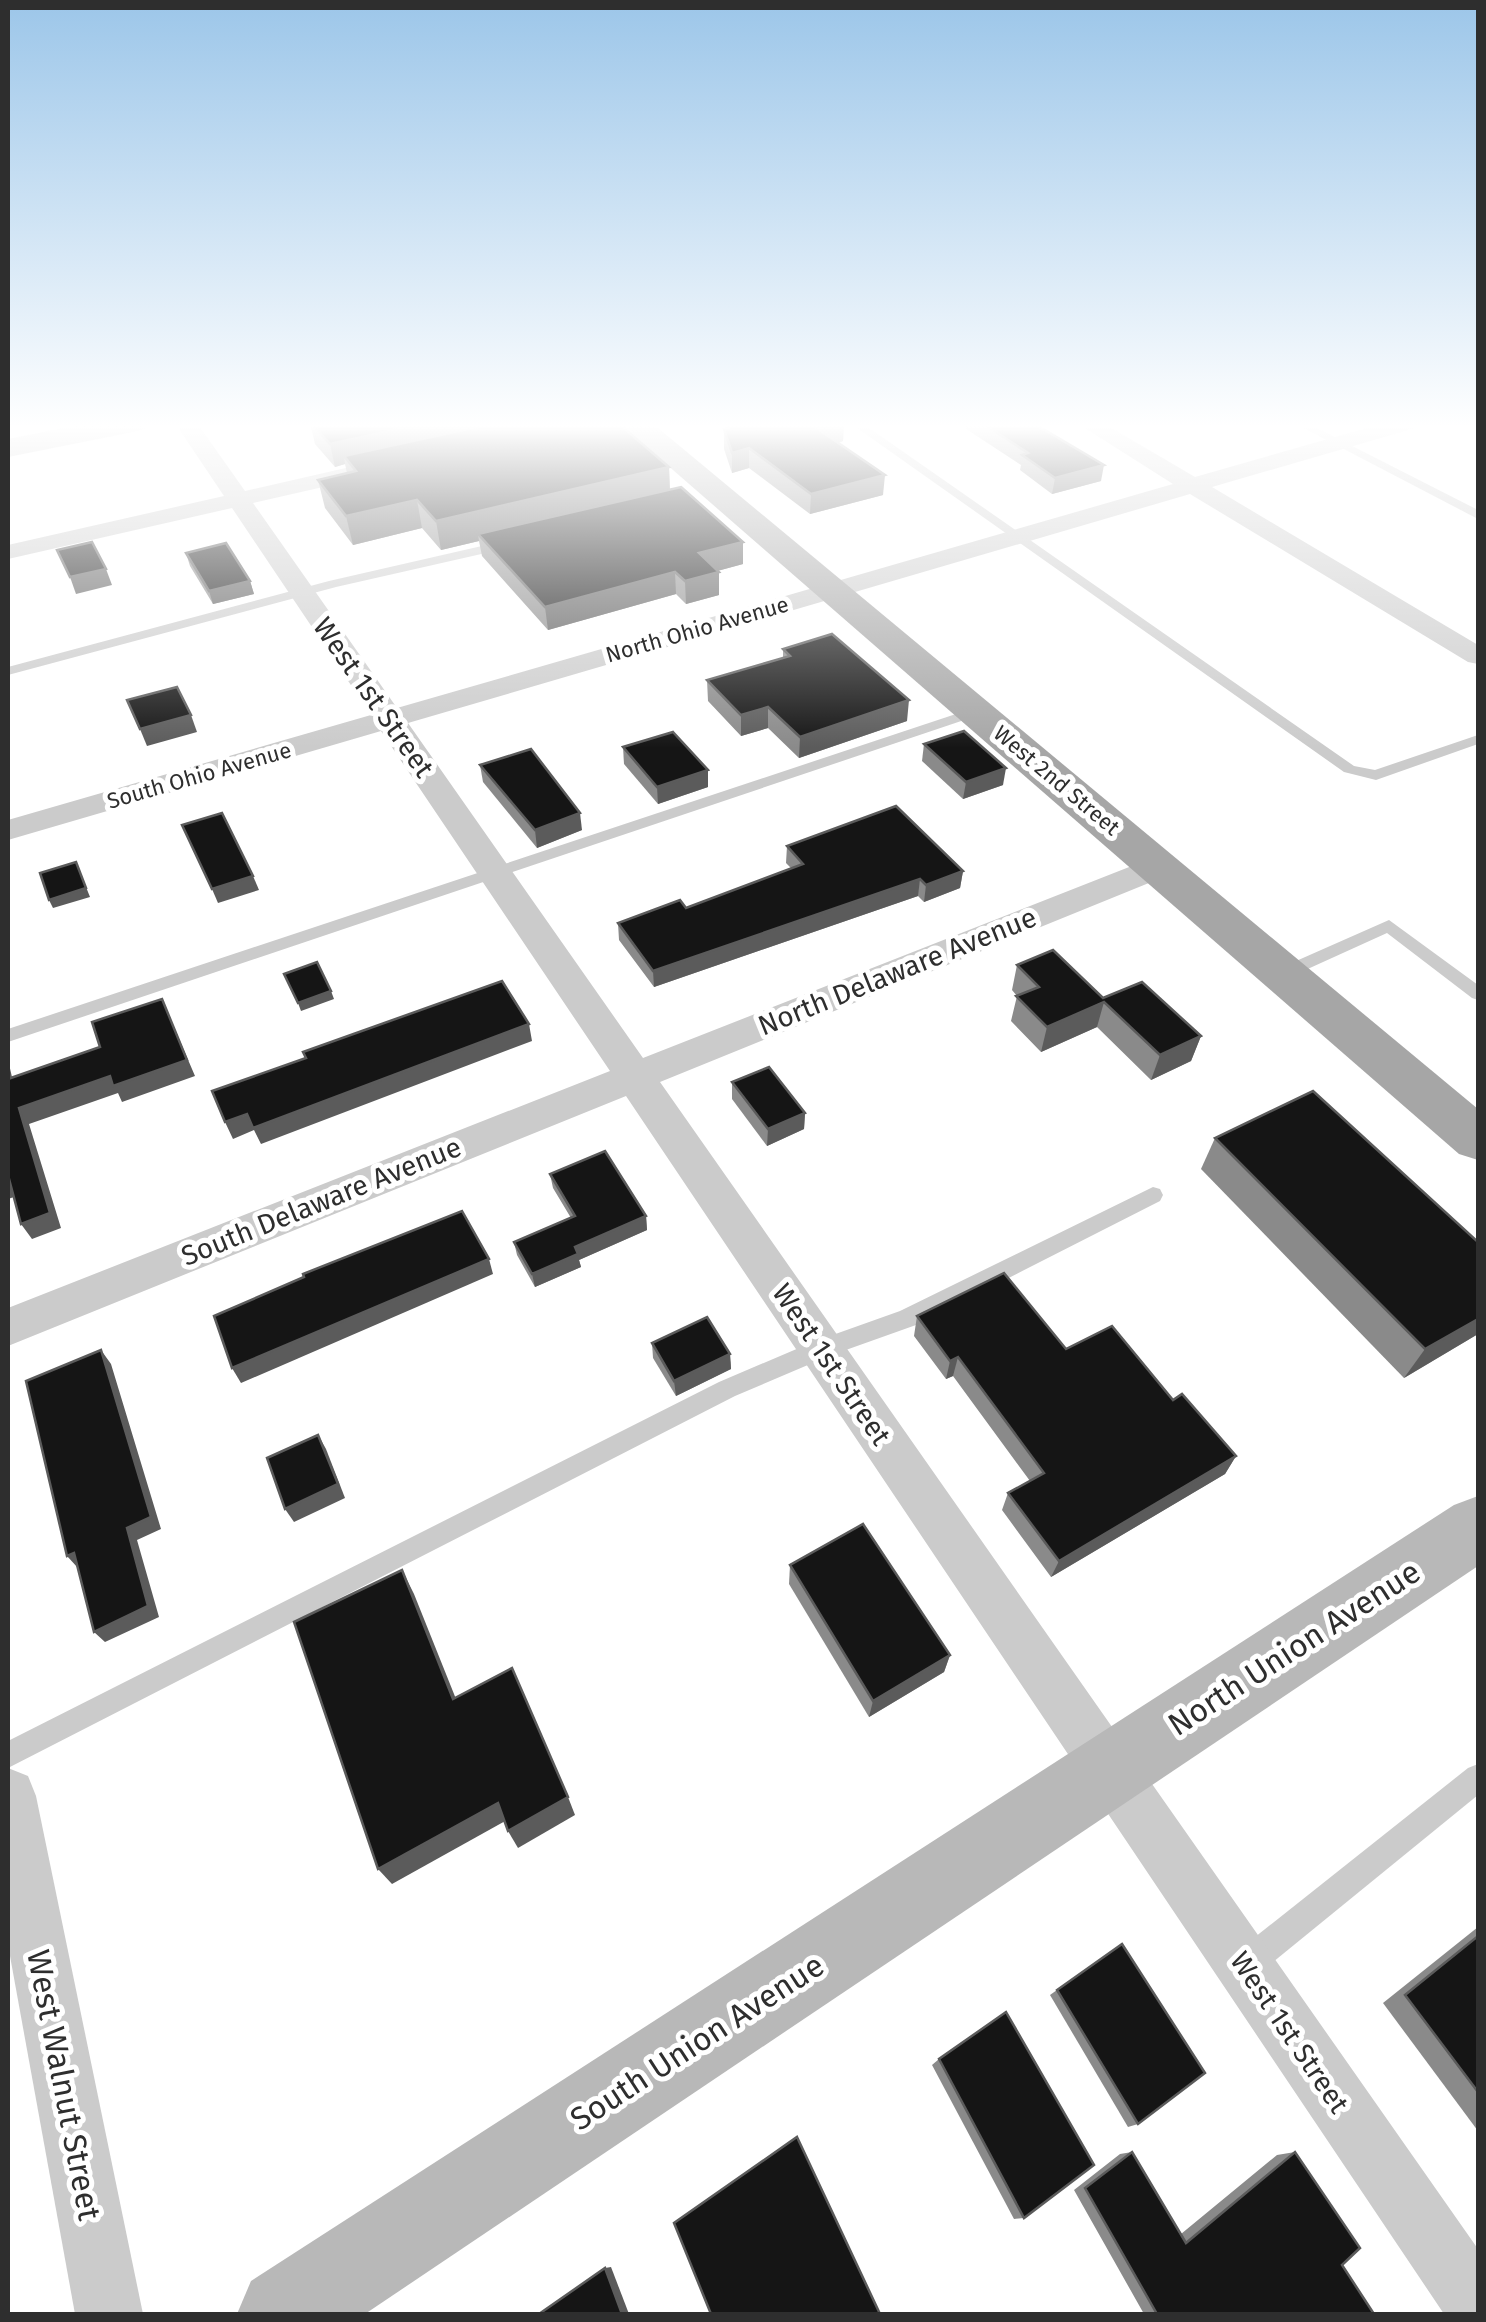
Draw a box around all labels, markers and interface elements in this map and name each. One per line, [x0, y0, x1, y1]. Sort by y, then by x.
street label: North Ohio Avenue [603, 590, 792, 669]
street label: West 1st Street [306, 611, 441, 784]
street label: West 2nd Street [988, 720, 1125, 841]
street label: South Ohio Avenue [104, 736, 294, 815]
street label: North Delaware Avenue [753, 900, 1041, 1042]
street label: South Delaware Avenue [176, 1130, 466, 1273]
street label: West 1st Street [766, 1277, 898, 1452]
street label: North Union Avenue [1161, 1552, 1427, 1744]
street label: West 1st Street [1224, 1945, 1356, 2120]
street label: South Union Avenue [563, 1946, 831, 2138]
street label: West Walnut Street [19, 1947, 109, 2224]

